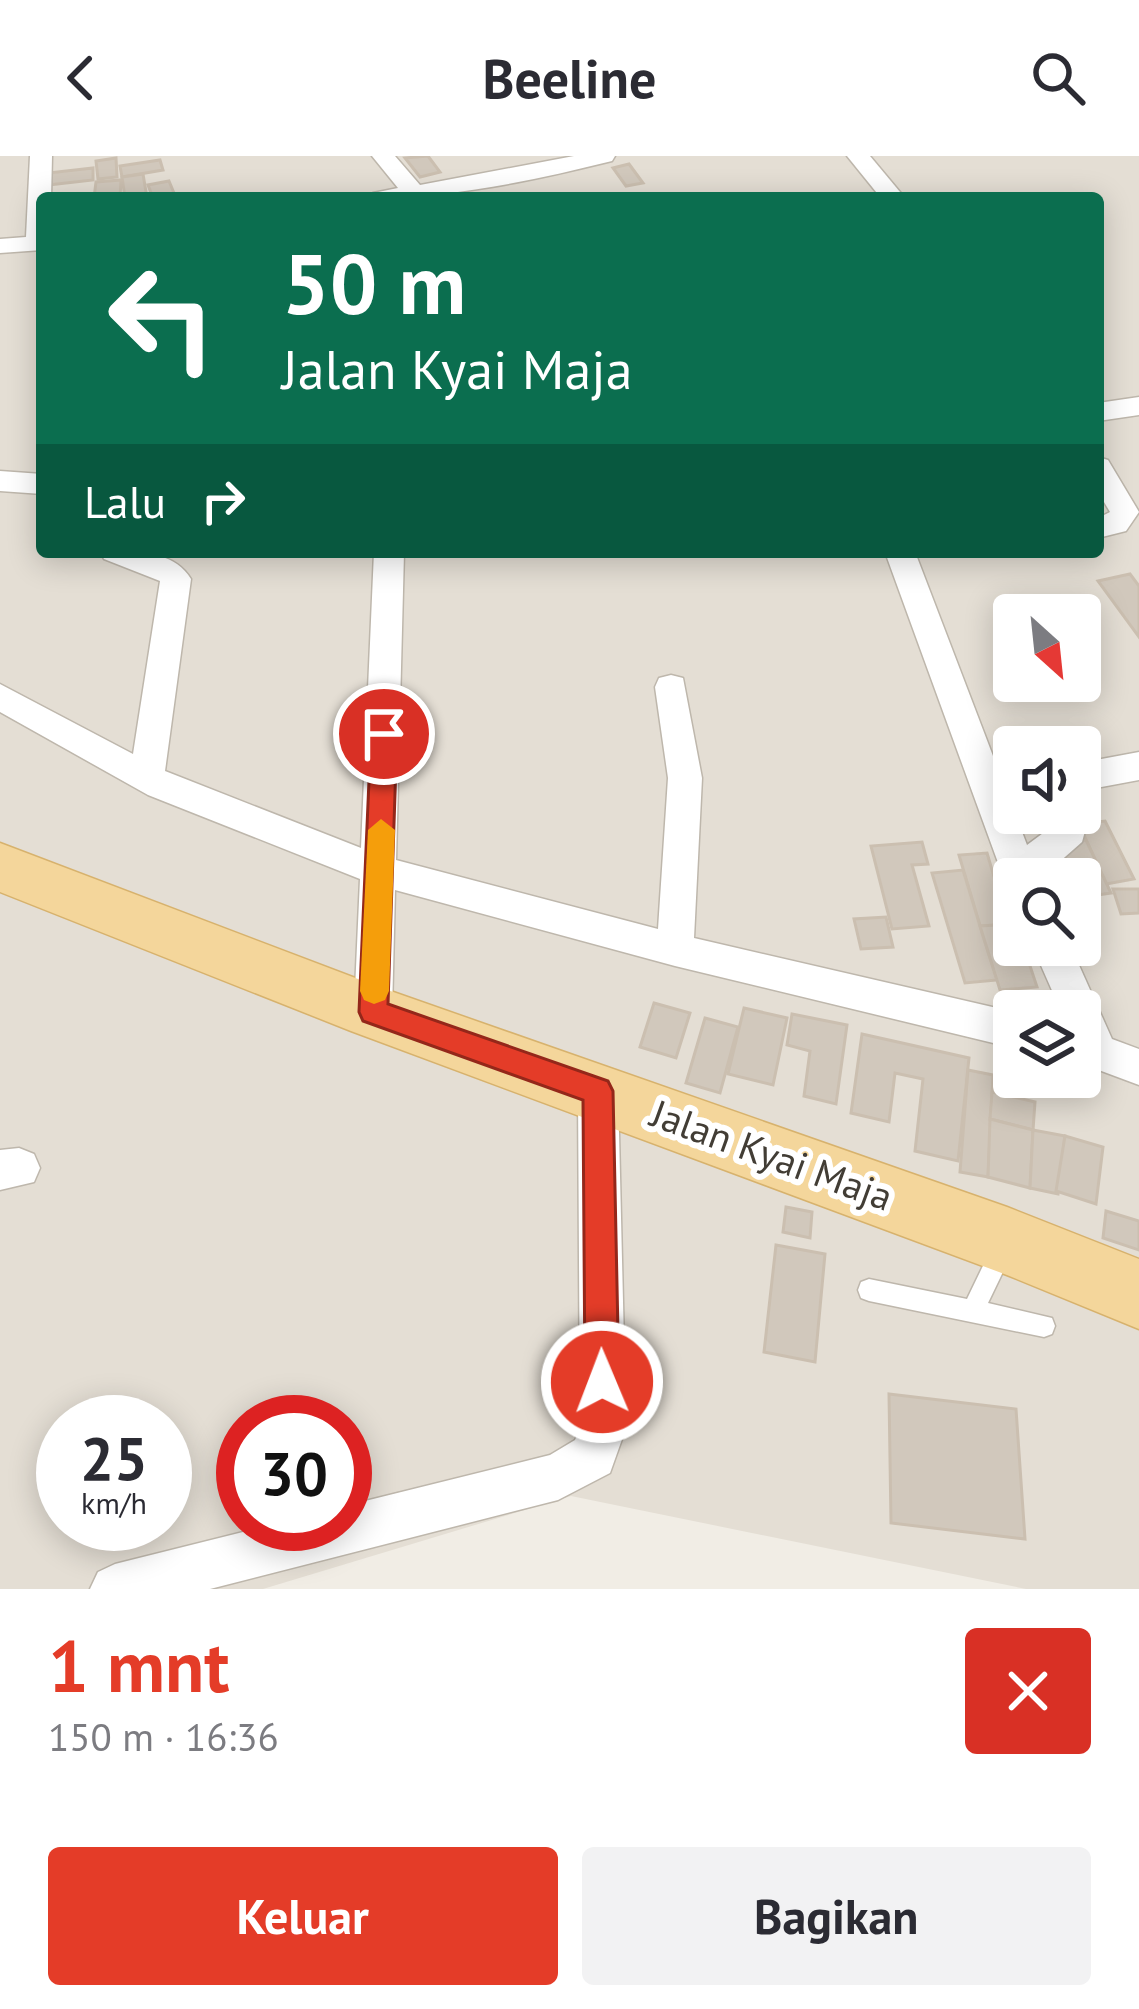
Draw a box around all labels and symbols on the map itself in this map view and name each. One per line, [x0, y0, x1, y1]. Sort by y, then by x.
north arrow [993, 594, 1101, 702]
pin [333, 683, 435, 785]
street label: Jalan Kyai Maja [643, 1087, 900, 1222]
position arrow [539, 1319, 665, 1445]
speed limit sign: 30 [216, 1395, 372, 1551]

